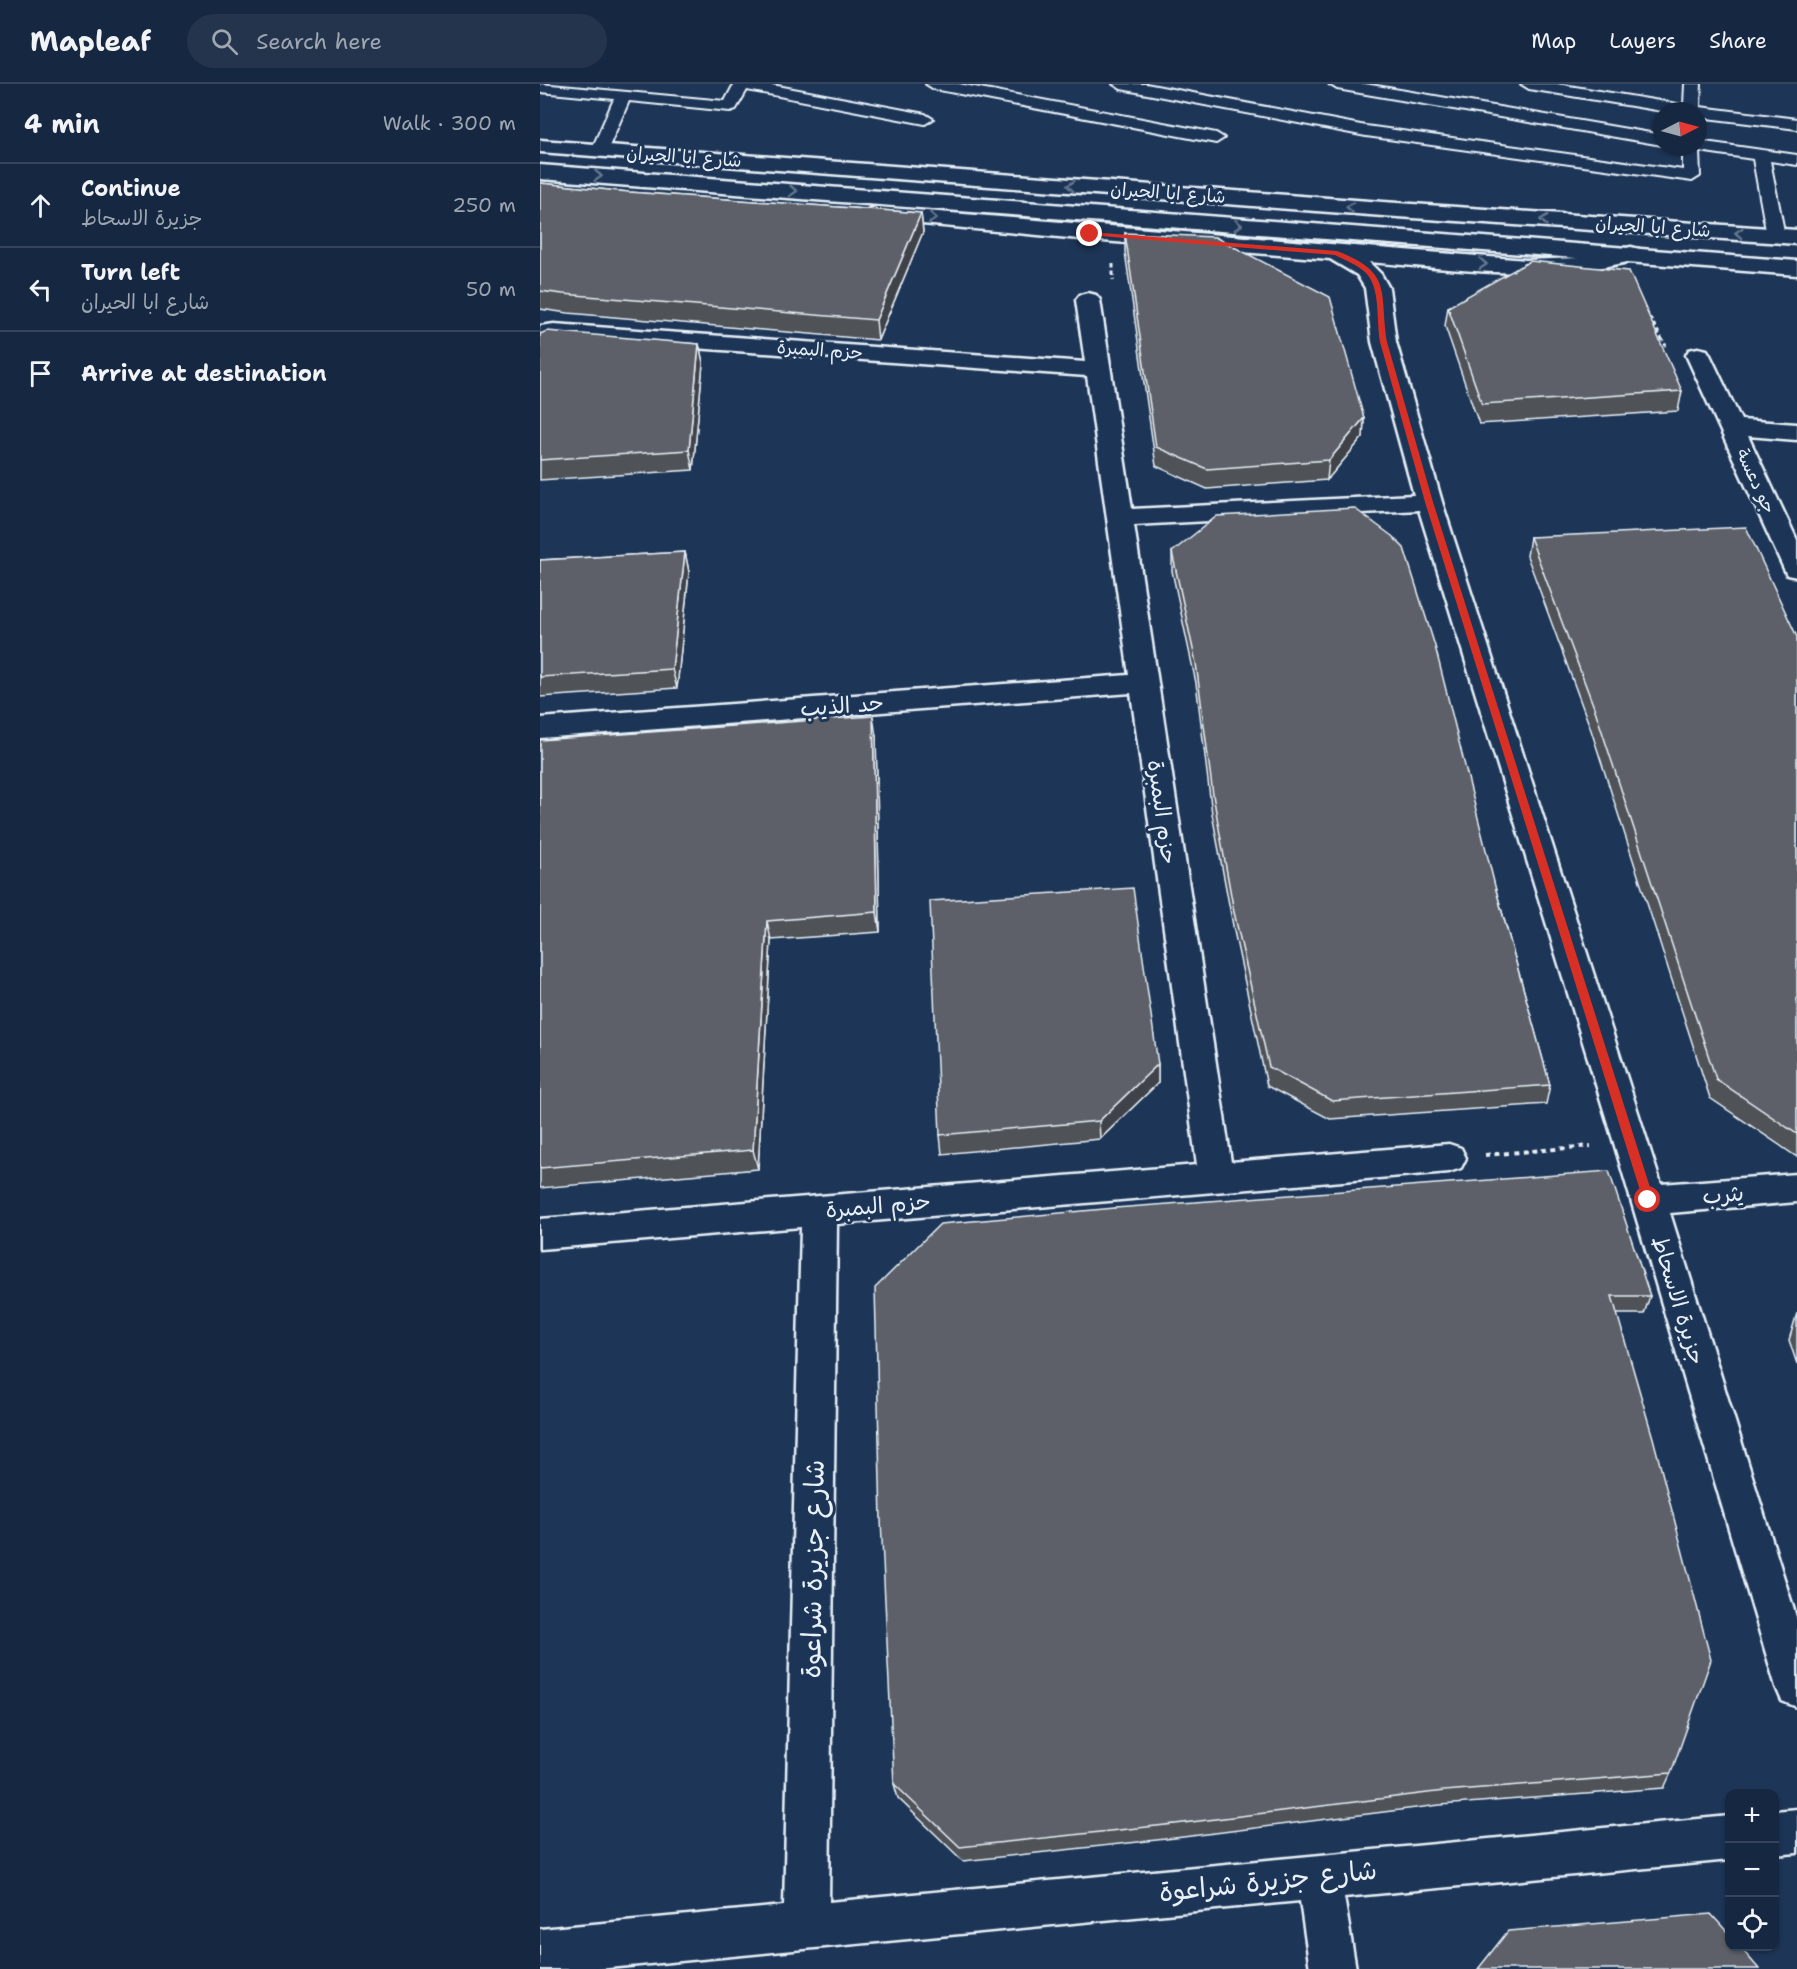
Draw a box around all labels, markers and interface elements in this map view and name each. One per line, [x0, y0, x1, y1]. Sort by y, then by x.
search box [187, 14, 607, 68]
text: Mapleaf [30, 22, 151, 60]
icon: search [208, 25, 241, 58]
text: Search here [256, 27, 382, 56]
text: Map [1531, 27, 1576, 55]
text: Layers [1609, 27, 1676, 55]
text: Share [1709, 27, 1767, 55]
north arrow [1653, 102, 1707, 156]
text: 4 min [24, 106, 100, 141]
text: Walk · 300 m [383, 110, 516, 136]
street label: شارع ابا الحيران [626, 141, 742, 173]
one-way arrow [594, 169, 603, 182]
text: Continue [81, 174, 181, 203]
street label: شارع ابا الحيران [1110, 177, 1226, 209]
one-way arrow [1067, 180, 1076, 193]
one-way arrow [788, 184, 797, 197]
icon: ahead [24, 189, 57, 222]
text: 250 m [452, 192, 516, 218]
one-way arrow [1345, 201, 1354, 214]
text: جزيرة الاسحاط [81, 205, 203, 231]
one-way arrow [929, 211, 938, 224]
street label: شارع ابا الحيران [1595, 211, 1711, 243]
one-way arrow [1540, 214, 1549, 227]
one-way arrow [1234, 218, 1243, 231]
route end [1076, 220, 1102, 246]
one-way arrow [1734, 227, 1743, 240]
text: Turn left [81, 258, 180, 287]
one-way arrow [1479, 258, 1488, 271]
icon: left [24, 273, 57, 306]
text: 50 m [466, 276, 516, 302]
text: شارع ابا الحيران [81, 289, 209, 315]
street label: حزم البمبرة [776, 335, 864, 367]
icon: arrive [24, 357, 57, 390]
text: Arrive at destination [81, 359, 327, 388]
street label: جو دعسة [1730, 444, 1782, 518]
street label: حد الذيب [799, 688, 885, 723]
street label: حزم البمبرة [1139, 758, 1184, 867]
street label: يثرب [1701, 1178, 1745, 1211]
street label: حزم البمبرة [824, 1186, 932, 1227]
route start [1634, 1186, 1660, 1212]
street label: جزيرة الاسحاط [1645, 1232, 1712, 1368]
street label: شارع جزيرة شراعوة [792, 1459, 834, 1679]
map controls [1725, 1789, 1779, 1951]
button: + [1725, 1789, 1779, 1843]
button: − [1725, 1843, 1779, 1897]
street label: شارع جزيرة شراعوة [1157, 1851, 1379, 1911]
button: locate [1725, 1897, 1779, 1951]

